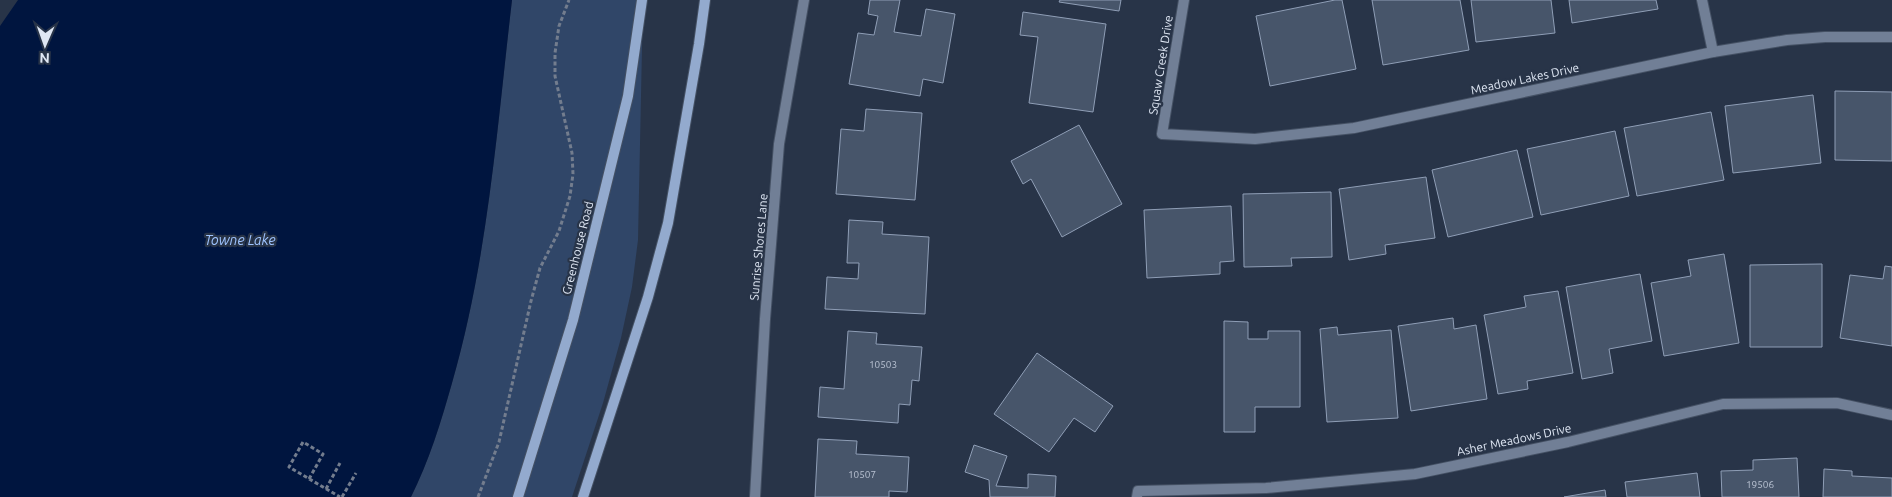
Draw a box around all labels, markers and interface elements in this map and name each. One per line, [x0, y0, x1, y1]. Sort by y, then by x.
street label: Squaw Creek Drive [1146, 14, 1175, 116]
north arrow [20, 20, 70, 70]
text: N [39, 50, 50, 66]
street label: Meadow Lakes Drive [1470, 61, 1580, 96]
street label: Sunrise Shores Lane [747, 193, 770, 301]
street label: Greenhouse Road [560, 200, 595, 296]
water label: Towne Lake [204, 232, 276, 248]
house number: 10503 [869, 359, 897, 370]
street label: Asher Meadows Drive [1455, 421, 1572, 458]
house number: 10507 [848, 469, 876, 480]
house number: 19506 [1746, 479, 1774, 490]

